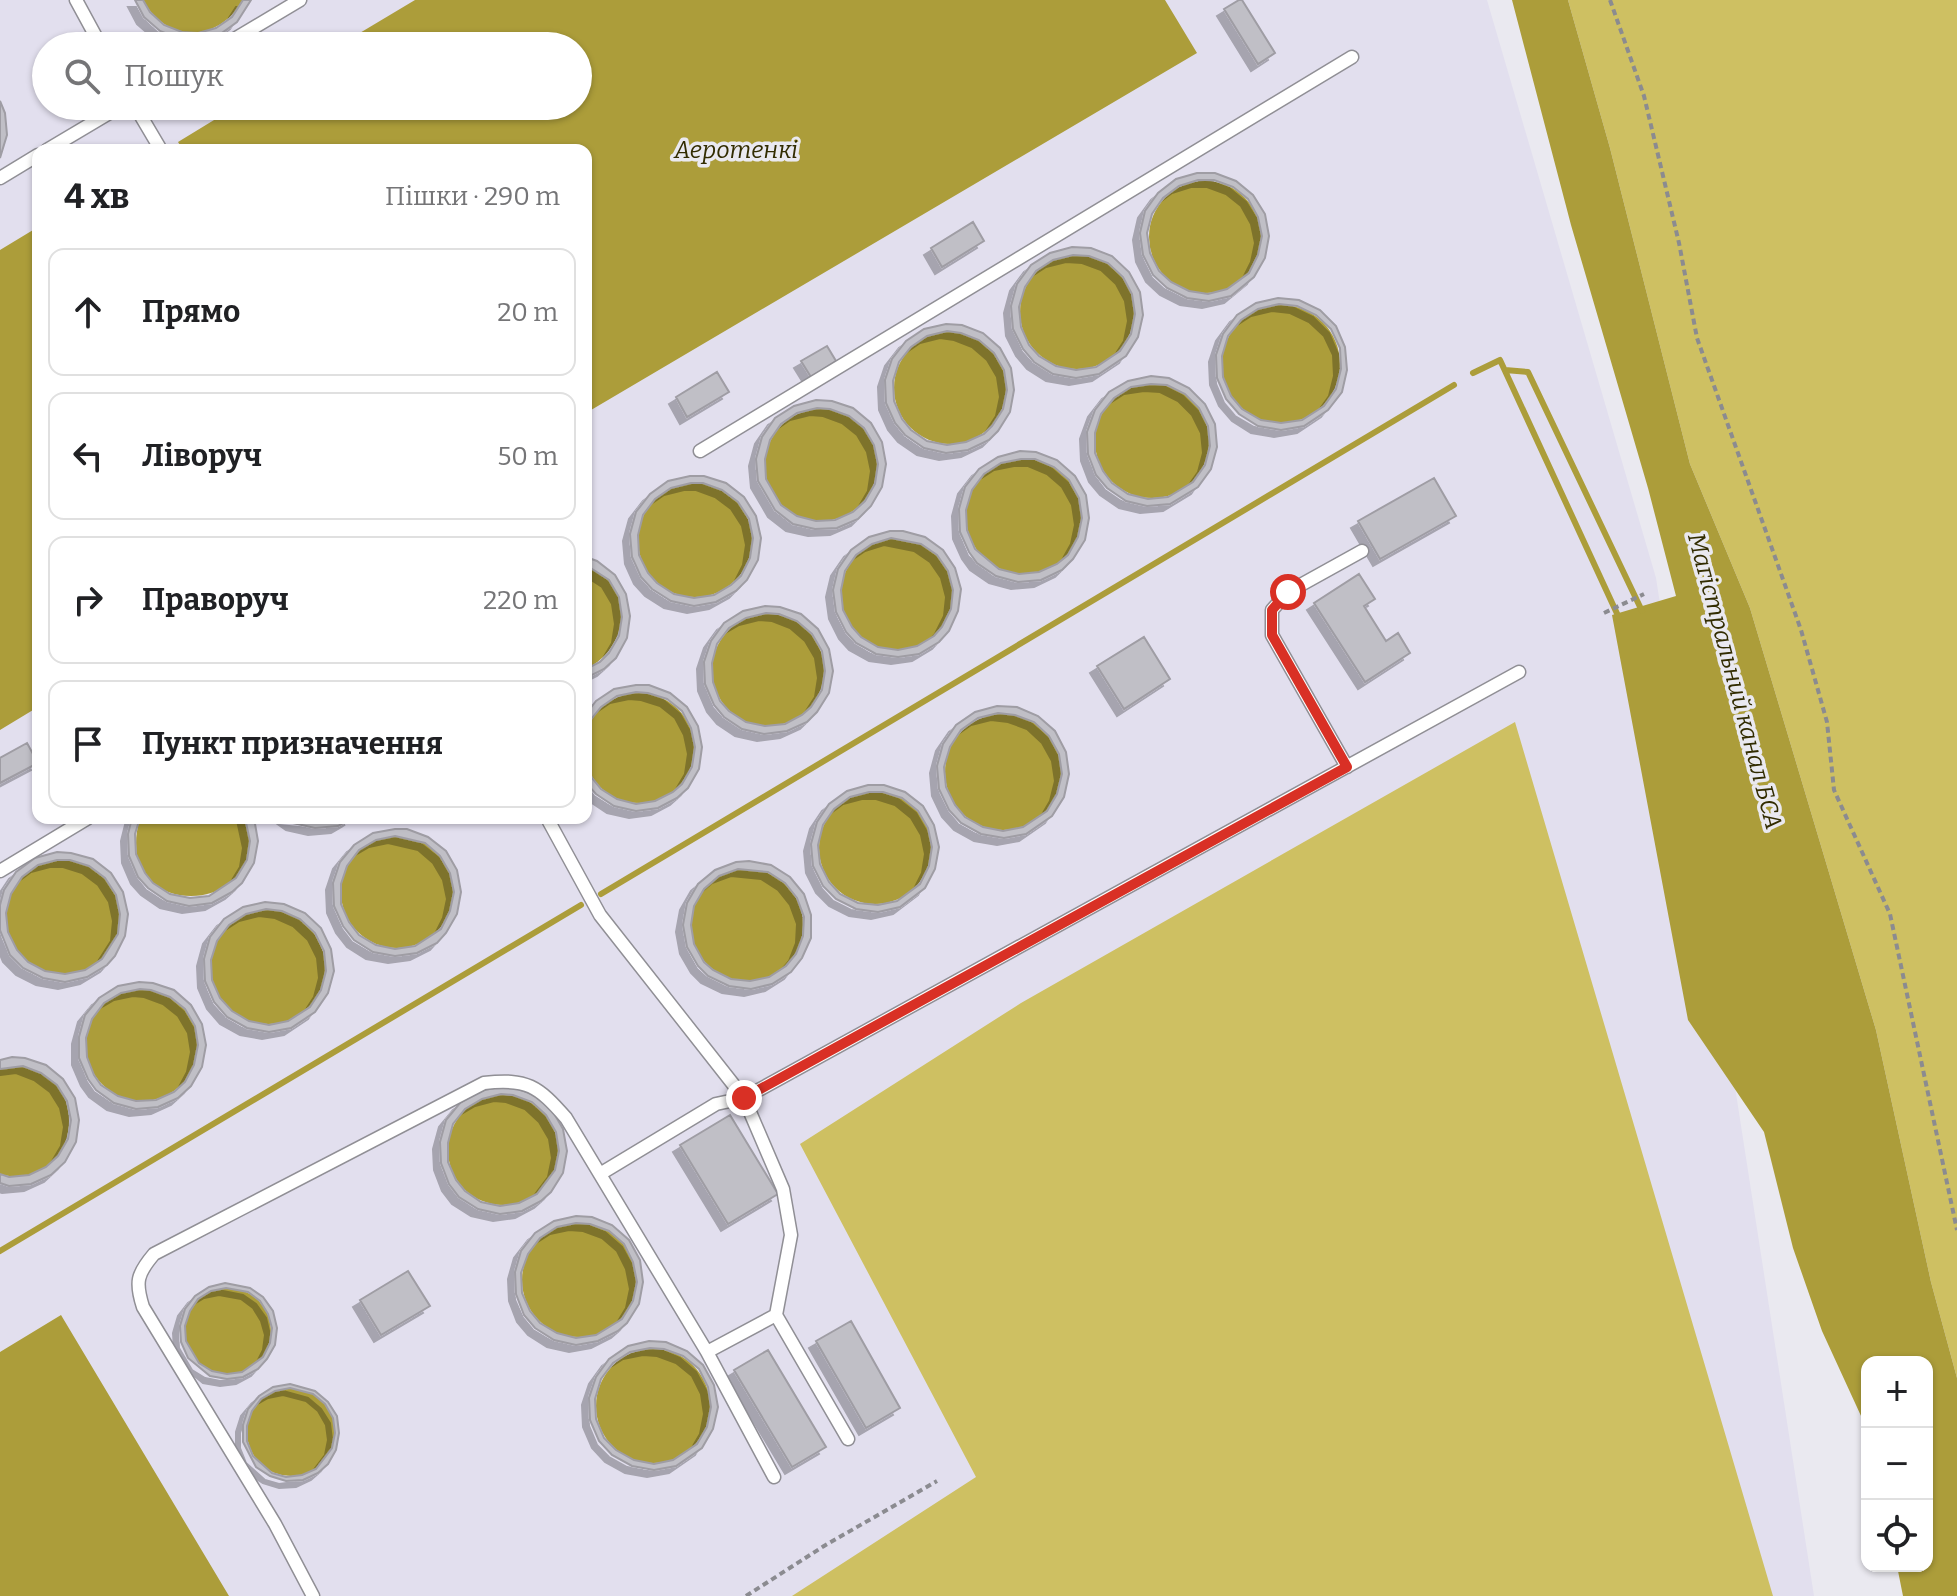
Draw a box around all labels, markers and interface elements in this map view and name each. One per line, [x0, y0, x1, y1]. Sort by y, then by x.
search box [32, 32, 592, 120]
icon: search [60, 54, 104, 98]
text: Пошук [124, 58, 224, 94]
water label: Аеротенкі [673, 136, 798, 164]
text: 4 хв [64, 176, 129, 217]
text: Пішки · 290 m [385, 181, 560, 212]
icon: ahead [66, 290, 110, 334]
text: Прямо [142, 294, 240, 330]
text: 20 m [497, 297, 558, 328]
icon: left [66, 434, 110, 478]
text: Ліворуч [142, 438, 262, 474]
text: 50 m [497, 441, 558, 472]
water label: Магістральний канал БСА [1682, 530, 1788, 832]
route start [1270, 574, 1306, 610]
icon: right [66, 578, 110, 622]
text: Праворуч [142, 582, 289, 618]
text: 220 m [483, 585, 558, 616]
icon: arrive [66, 722, 110, 766]
text: Пункт призначення [142, 726, 443, 762]
route end [726, 1080, 762, 1116]
map controls [1861, 1356, 1933, 1572]
button: + [1861, 1356, 1933, 1428]
button: − [1861, 1428, 1933, 1500]
button: locate [1861, 1500, 1933, 1572]

